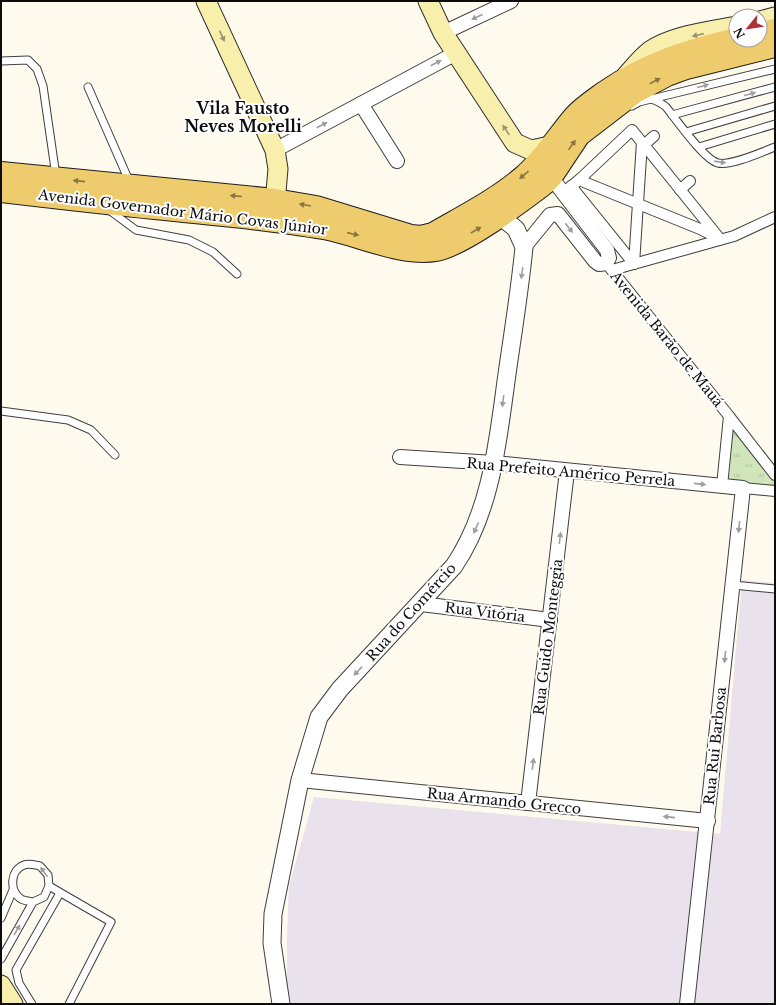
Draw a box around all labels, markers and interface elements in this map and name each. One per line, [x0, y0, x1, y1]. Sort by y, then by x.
north arrow [728, 8, 768, 48]
one-way arrow [471, 14, 483, 20]
text: N [730, 24, 748, 41]
one-way arrow [219, 31, 225, 42]
one-way arrow [692, 32, 704, 38]
one-way arrow [431, 60, 442, 67]
one-way arrow [649, 78, 661, 85]
one-way arrow [697, 82, 710, 88]
one-way arrow [744, 91, 756, 97]
district label: Vila Fausto Neves Morelli [184, 98, 302, 136]
one-way arrow [316, 122, 328, 128]
one-way arrow [503, 124, 510, 136]
one-way arrow [568, 140, 576, 151]
one-way arrow [714, 159, 726, 165]
one-way arrow [519, 171, 530, 180]
one-way arrow [73, 177, 85, 184]
street label: Avenida Governador Mário Covas Júnior [36, 185, 329, 239]
one-way arrow [230, 193, 243, 200]
one-way arrow [299, 202, 311, 208]
one-way arrow [565, 222, 573, 233]
one-way arrow [470, 227, 482, 234]
one-way arrow [347, 232, 359, 238]
one-way arrow [519, 267, 525, 279]
street label: Avenida Barão de Mauá [606, 267, 727, 411]
one-way arrow [500, 395, 506, 407]
street label: Rua Prefeito Américo Perrela [466, 454, 676, 490]
one-way arrow [694, 481, 706, 488]
one-way arrow [735, 521, 742, 533]
one-way arrow [472, 522, 479, 534]
one-way arrow [556, 532, 563, 544]
street label: Rua Guido Monteggia [529, 558, 567, 716]
street label: Rua do Comércio [362, 559, 460, 665]
street label: Rua Vitória [444, 598, 526, 626]
one-way arrow [722, 650, 728, 663]
one-way arrow [353, 666, 363, 676]
street label: Rua Rui Barbosa [700, 686, 730, 806]
one-way arrow [529, 758, 536, 770]
street label: Rua Armando Grecco [426, 784, 582, 818]
one-way arrow [663, 814, 675, 820]
one-way arrow [40, 867, 48, 878]
one-way arrow [14, 924, 21, 936]

